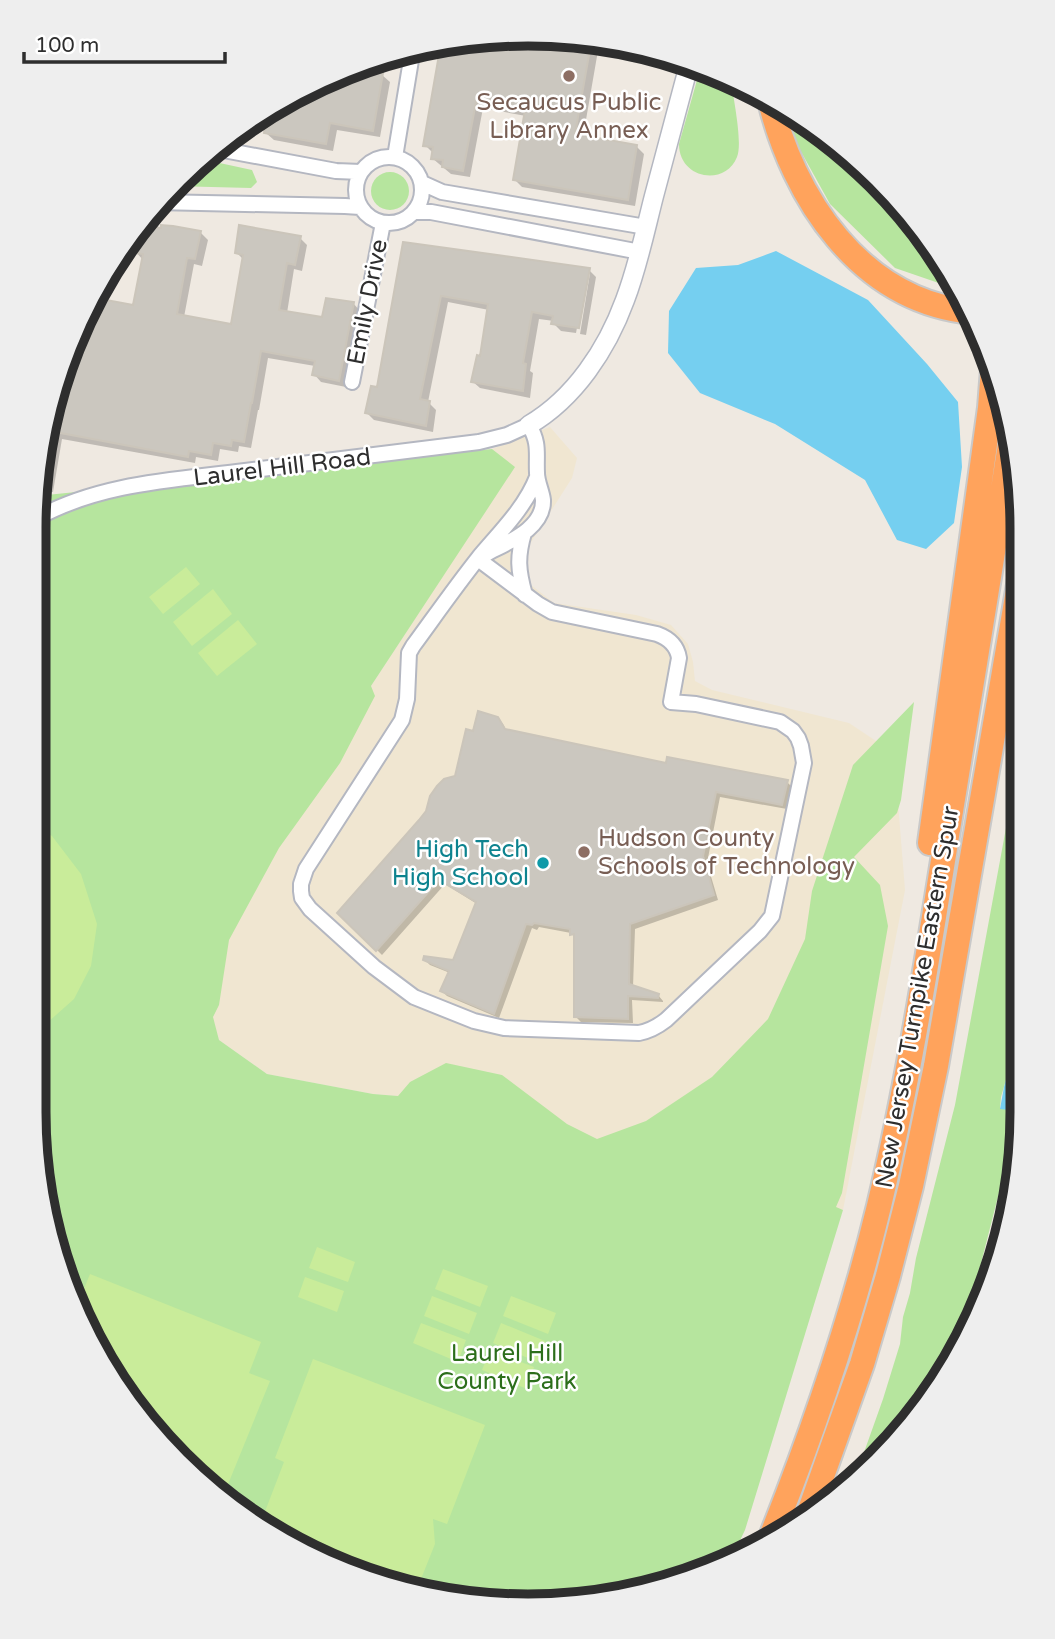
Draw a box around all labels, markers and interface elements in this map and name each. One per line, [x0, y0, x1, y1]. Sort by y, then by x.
scale bar [24, 21, 226, 65]
text: 100 m [35, 33, 99, 58]
marker: Secaucus Public Library Annex [561, 68, 577, 84]
place label: Secaucus Public Library Annex [477, 88, 661, 145]
street label: Emily Drive [341, 237, 394, 367]
street label: Laurel Hill Road [192, 442, 373, 493]
street label: New Jersey Turnpike Eastern Spur [870, 803, 966, 1190]
place label: Hudson County Schools of Technology [598, 824, 855, 881]
place label: High Tech High School [392, 835, 529, 892]
marker: Hudson County Schools of Technology [576, 844, 592, 860]
marker: High Tech High School [535, 855, 551, 871]
park label: Laurel Hill County Park [437, 1339, 577, 1396]

